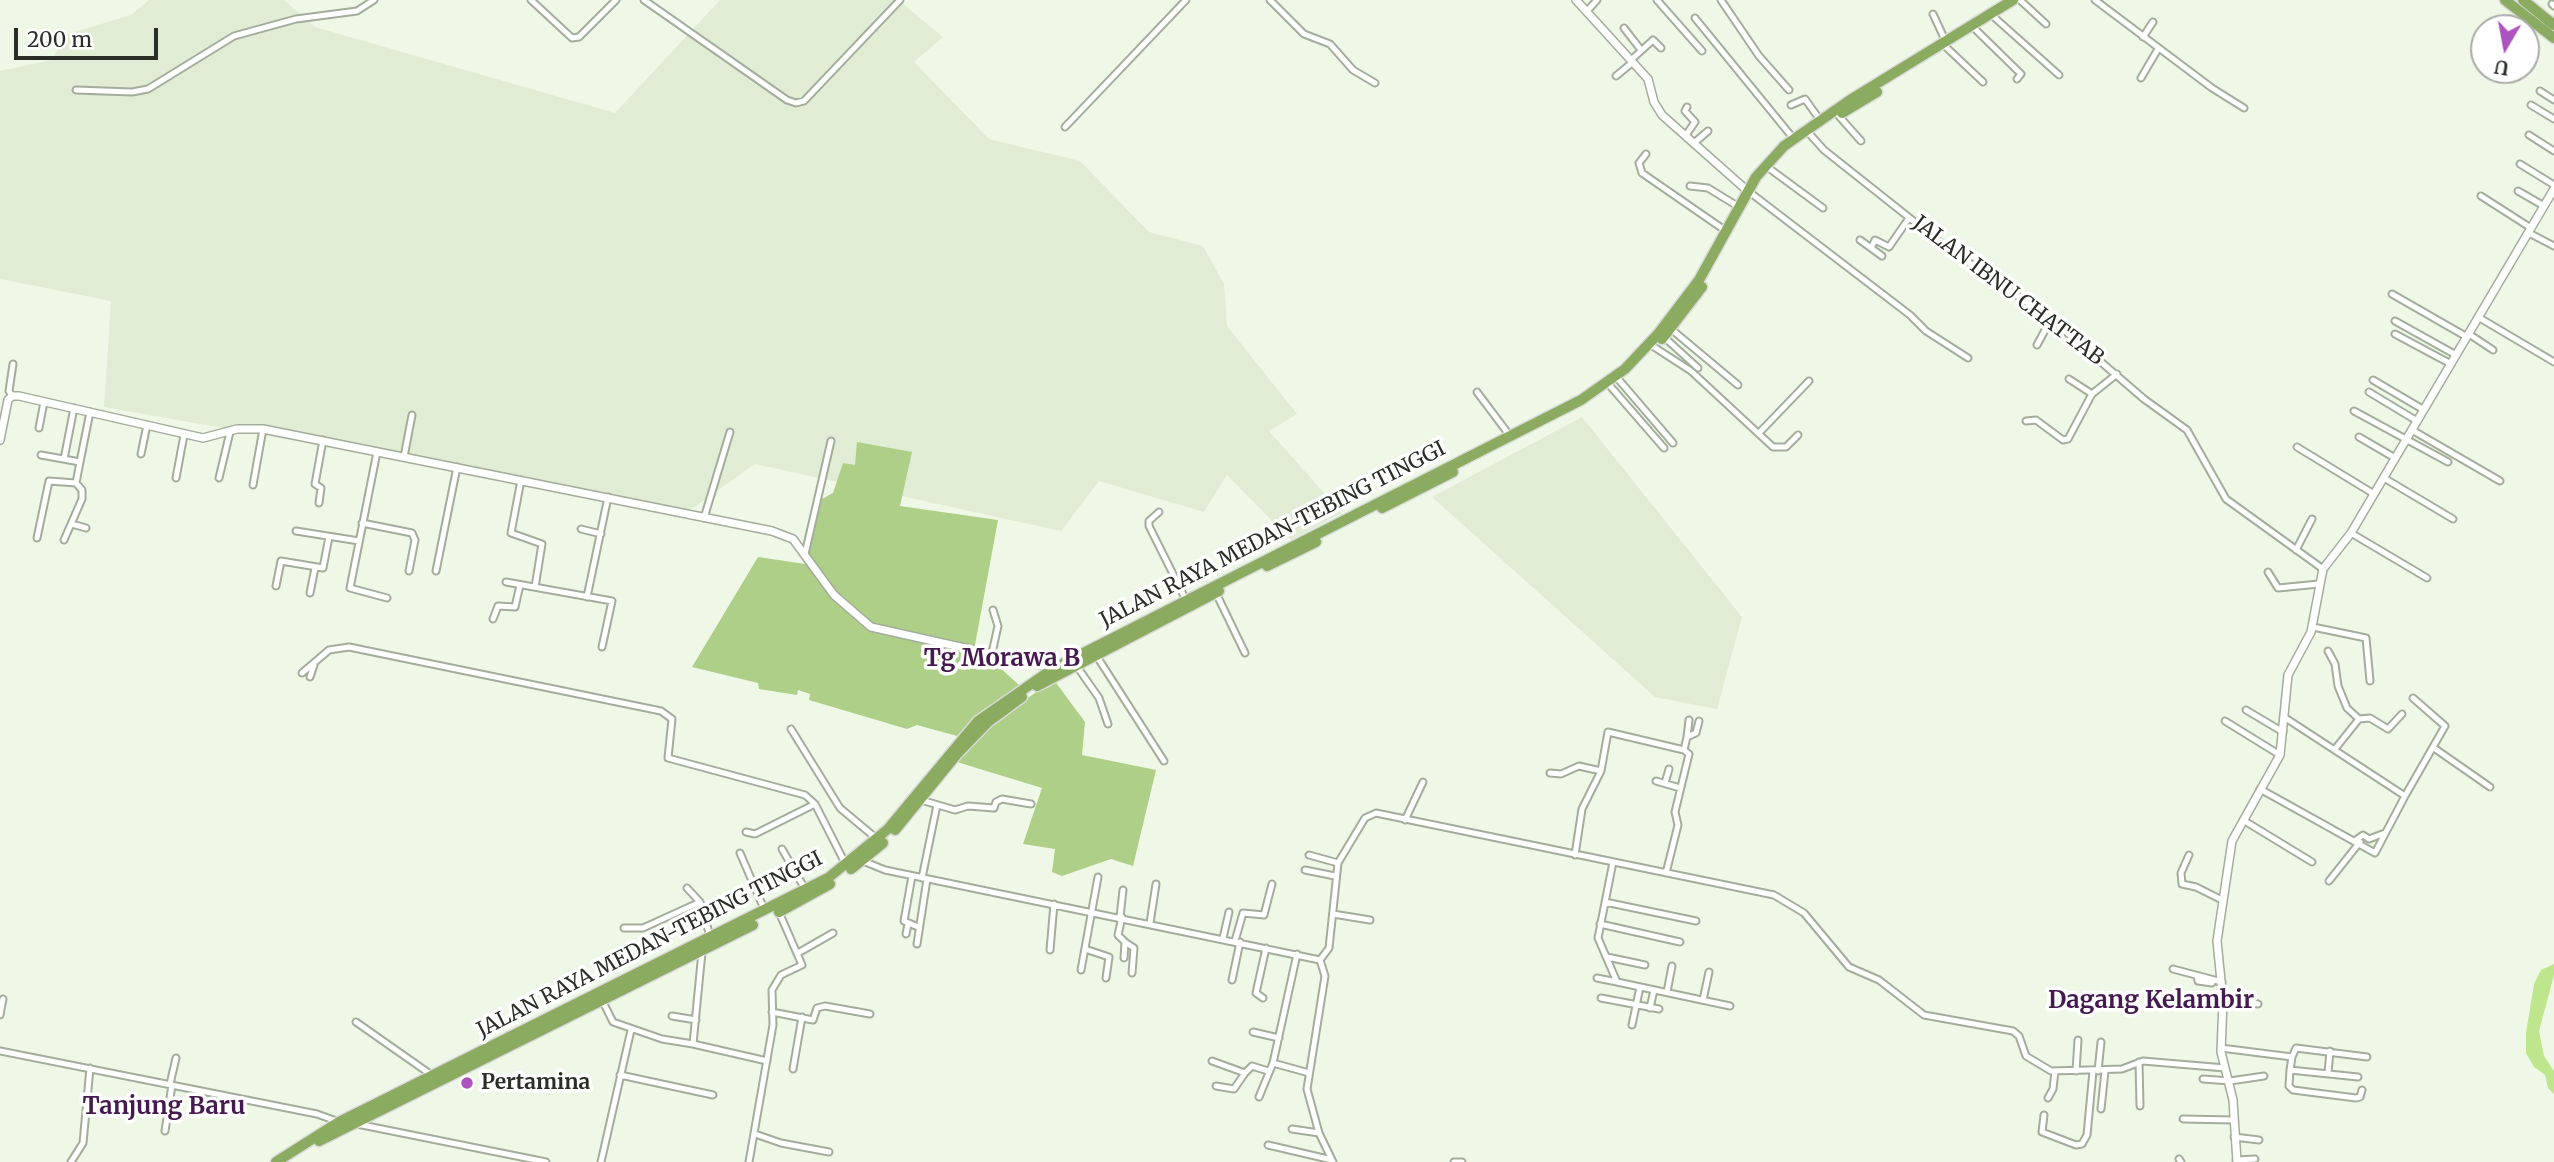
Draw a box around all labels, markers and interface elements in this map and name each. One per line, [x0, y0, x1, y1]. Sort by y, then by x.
scale bar [18, 14, 161, 58]
north arrow [2470, 14, 2540, 84]
text: 200 m [27, 26, 92, 53]
text: U [2493, 55, 2511, 81]
street label: JALAN IBNU CHATTAB [1908, 211, 2108, 371]
street label: JALAN RAYA MEDAN-TEBING TINGGI [1096, 437, 1450, 633]
district label: Tg Morawa B [924, 645, 1080, 673]
street label: JALAN RAYA MEDAN-TEBING TINGGI [473, 847, 827, 1043]
district label: Dagang Kelambir [2048, 987, 2254, 1015]
place label: Pertamina [481, 1070, 590, 1096]
marker: Pertamina [459, 1075, 475, 1091]
district label: Tanjung Baru [83, 1093, 245, 1121]

